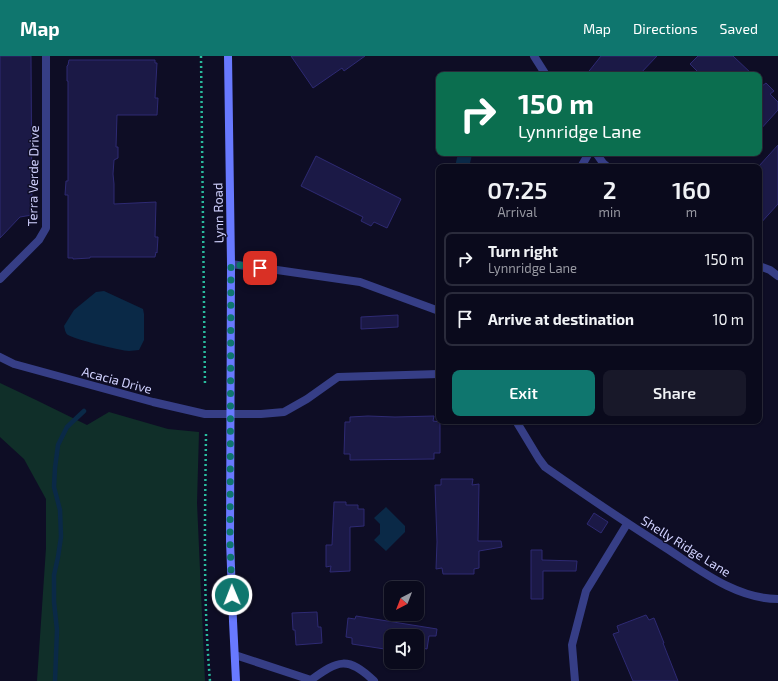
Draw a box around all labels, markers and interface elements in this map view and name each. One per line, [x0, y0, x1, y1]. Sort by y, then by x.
text: Map [20, 17, 60, 40]
text: Map [583, 20, 611, 37]
text: Directions [633, 20, 698, 37]
text: Saved [720, 20, 758, 37]
text: 150 m [518, 86, 594, 120]
icon: right [452, 88, 504, 140]
text: Lynnridge Lane [518, 120, 641, 142]
street label: Terra Verde Drive [24, 125, 42, 227]
text: 07:25 [487, 175, 547, 204]
text: 2 [603, 175, 617, 204]
text: 160 [672, 175, 711, 204]
street label: Lynn Road [209, 183, 227, 243]
text: Arrival [498, 204, 537, 220]
text: min [599, 204, 621, 220]
text: m [686, 204, 697, 220]
text: Turn right [488, 242, 558, 260]
icon: right [454, 248, 476, 270]
text: 150 m [704, 250, 744, 268]
pin [243, 251, 277, 285]
icon: arrive [249, 257, 271, 279]
text: Lynnridge Lane [488, 260, 577, 276]
icon: arrive [454, 308, 476, 330]
text: Arrive at destination [488, 310, 634, 328]
text: 10 m [712, 310, 744, 328]
street label: Acacia Drive [80, 363, 154, 397]
button: Exit [452, 370, 595, 416]
button: Share [603, 370, 746, 416]
street label: Shelly Ridge Lane [638, 512, 734, 580]
position arrow [211, 574, 253, 616]
north arrow [384, 581, 424, 621]
map controls [384, 581, 424, 669]
button: sound [384, 629, 424, 669]

